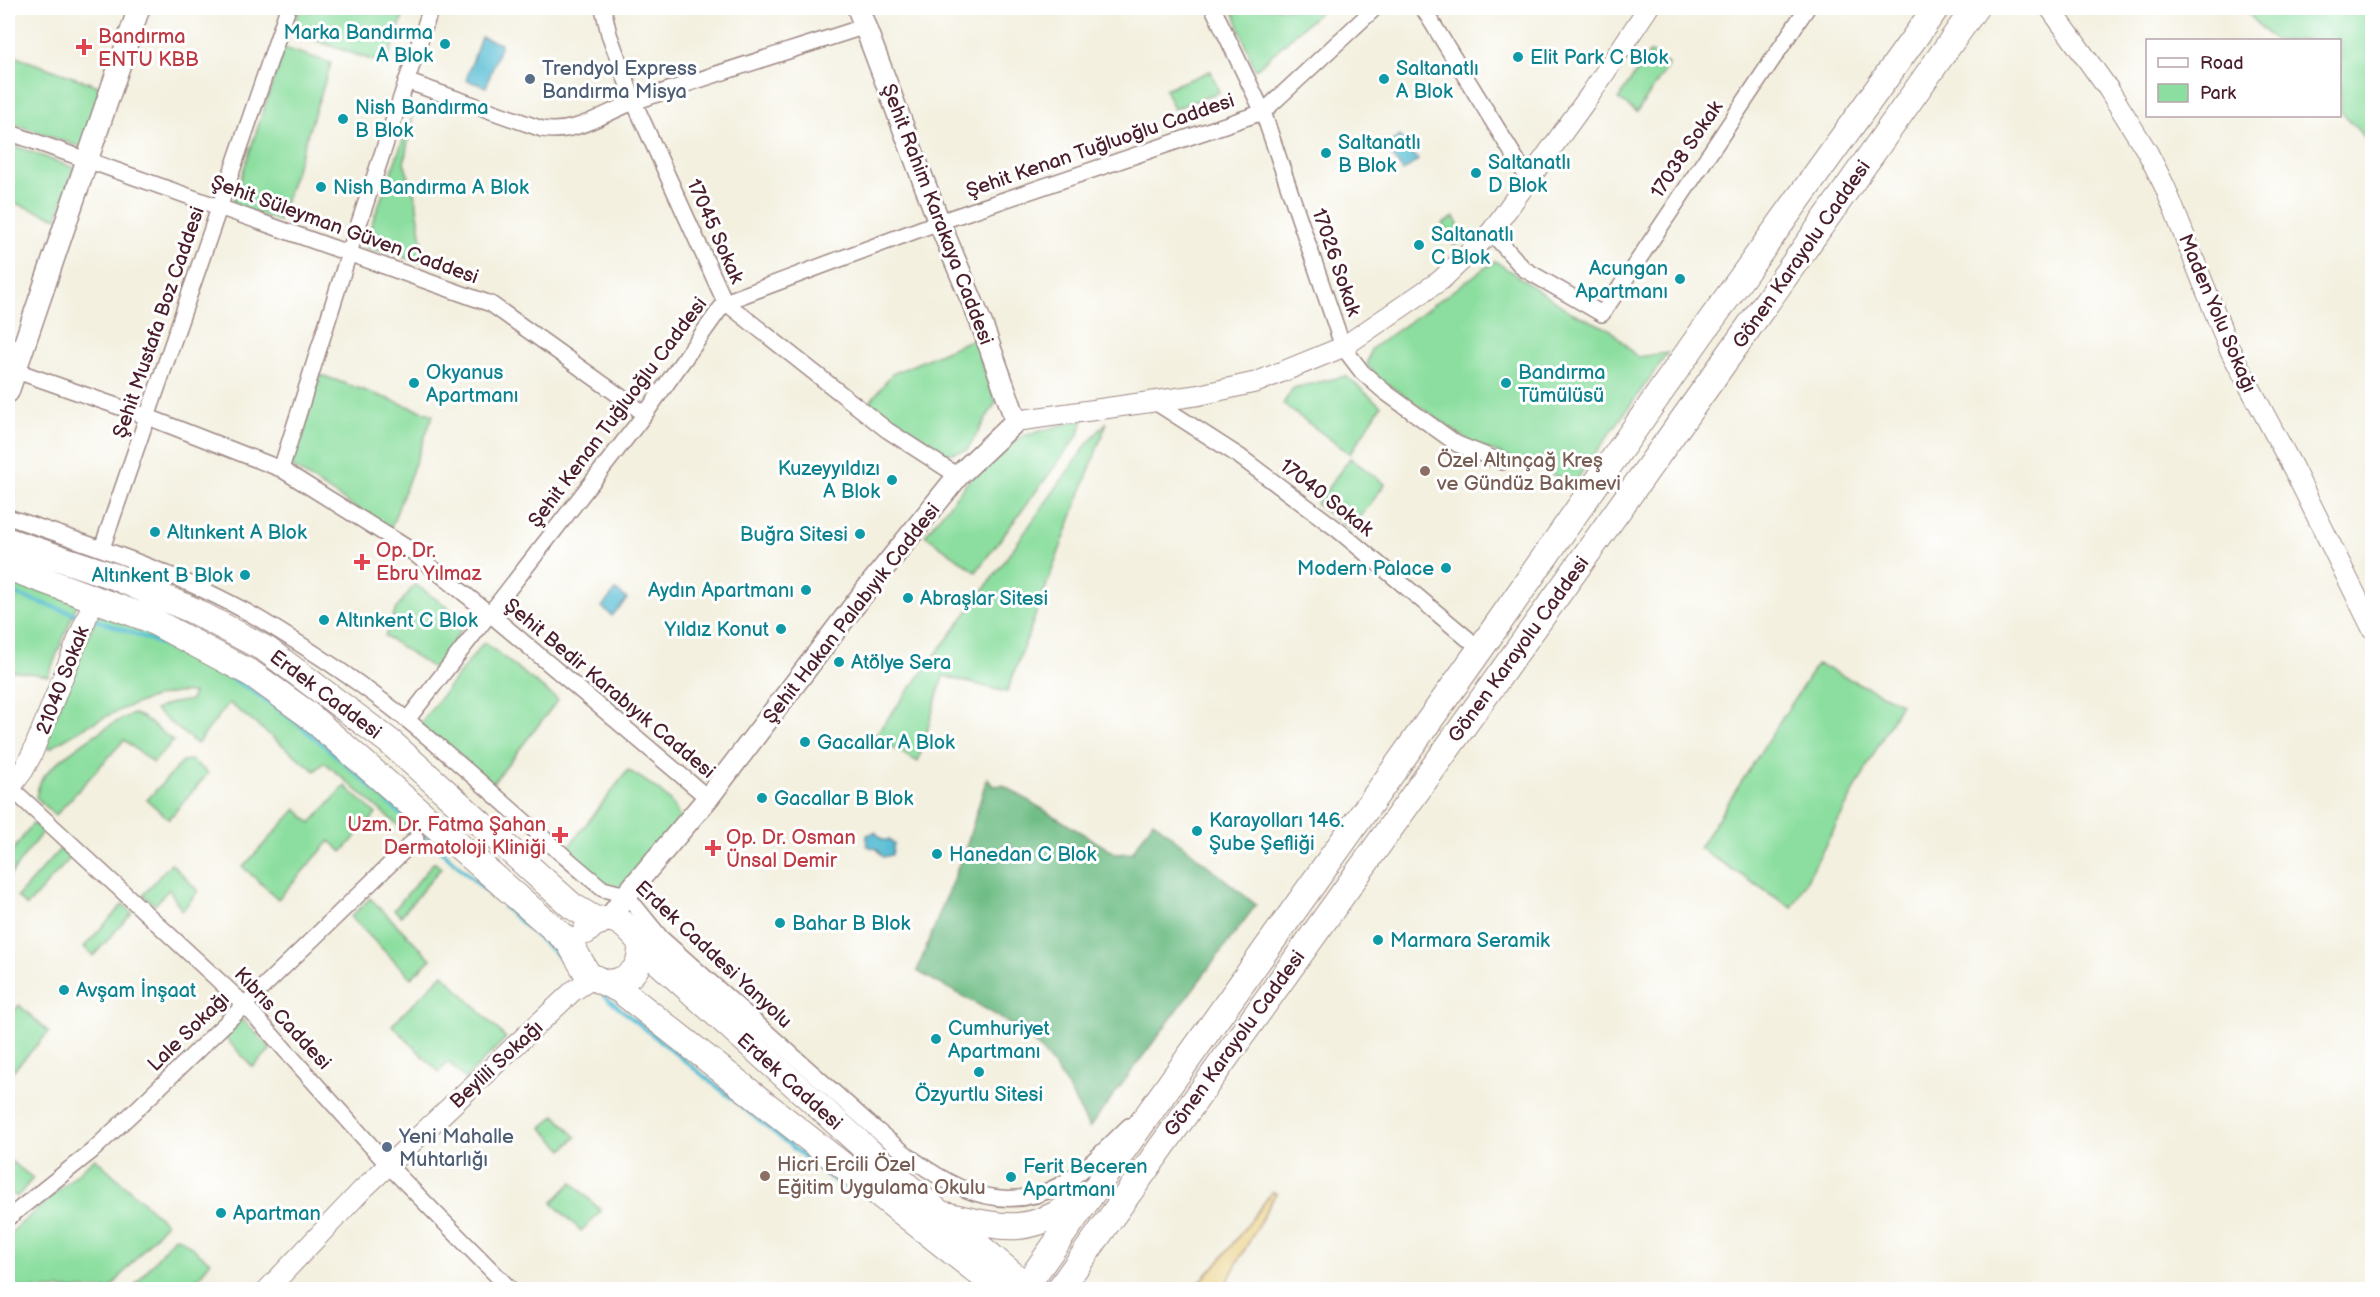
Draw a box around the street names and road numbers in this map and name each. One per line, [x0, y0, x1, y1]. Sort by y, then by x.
street label: Şehit Rahim Karakaya Caddesi [876, 81, 998, 348]
street label: Şehit Kenan Tuğluoğlu Caddesi [963, 89, 1238, 203]
street label: 17038 Sokak [1645, 96, 1728, 203]
street label: Gönen Karayolu Caddesi [1728, 156, 1876, 353]
street label: Şehit Süleyman Güven Caddesi [208, 170, 482, 290]
street label: 17045 Sokak [681, 175, 749, 288]
street label: Şehit Mustafa Boz Caddesi [108, 203, 210, 441]
street label: 17026 Sokak [1306, 205, 1366, 320]
street label: Maden Yolu Sokağı [2173, 231, 2261, 396]
street label: Şehit Kenan Tuğluoğlu Caddesi [523, 293, 712, 532]
street label: 17040 Sokak [1275, 454, 1378, 542]
street label: Şehit Hakan Palabıyık Caddesi [758, 499, 945, 729]
street label: Gönen Karayolu Caddesi [1443, 552, 1594, 747]
street label: Şehit Bedir Karabıyık Caddesi [499, 594, 720, 784]
street label: 21040 Sokak [31, 623, 95, 738]
street label: Erdek Caddesi [265, 645, 386, 745]
street label: Erdek Caddesi Yanyolu [630, 876, 797, 1034]
street label: Gönen Karayolu Caddesi [1159, 946, 1310, 1141]
street label: Kıbrıs Caddesi [229, 963, 336, 1075]
street label: Lale Sokağı [143, 987, 234, 1076]
street label: Beylili Sokağı [445, 1016, 548, 1114]
street label: Erdek Caddesi [732, 1028, 847, 1135]

